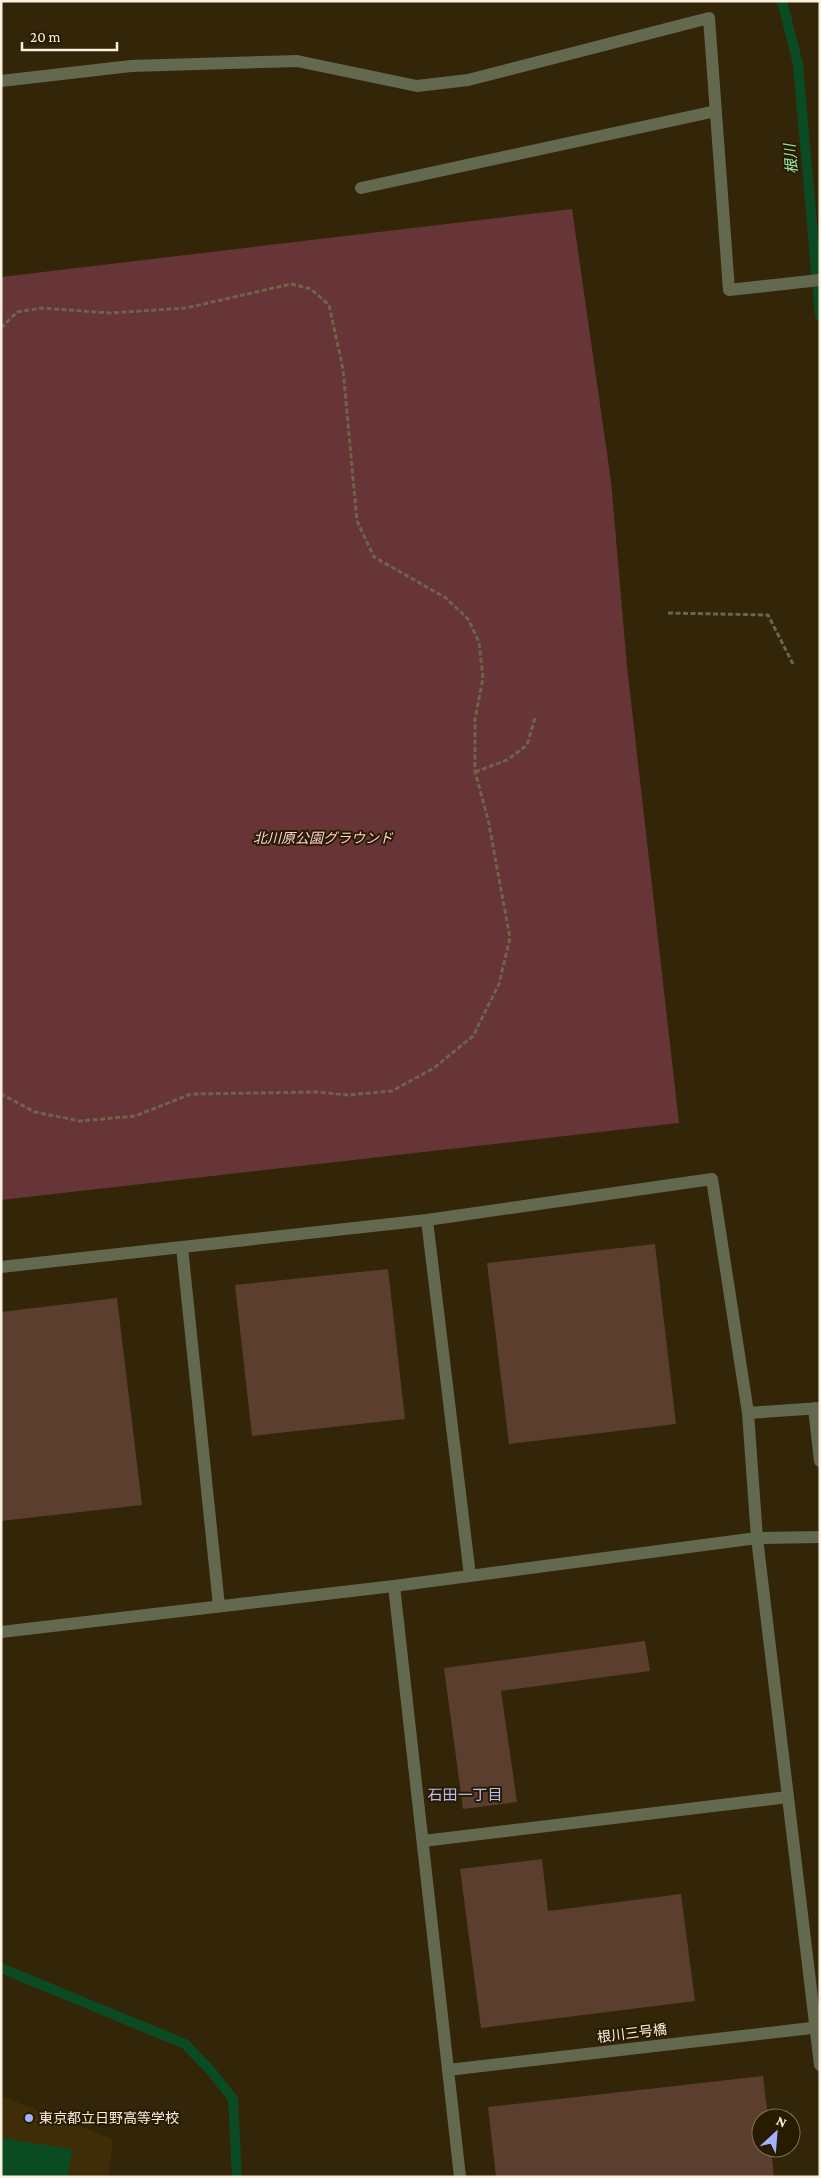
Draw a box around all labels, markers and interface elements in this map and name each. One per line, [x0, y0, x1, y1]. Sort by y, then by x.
scale bar [22, 20, 118, 52]
text: 20 m [30, 29, 61, 45]
water label: 根川 [782, 141, 800, 175]
park label: 北川原公園グラウンド [253, 830, 394, 846]
district label: 石田一丁目 [427, 1787, 503, 1803]
street label: 根川三号橋 [596, 2021, 668, 2045]
north arrow [751, 2108, 801, 2158]
place label: 東京都立日野高等学校 [39, 2110, 179, 2126]
marker: 東京都立日野高等学校 [23, 2112, 35, 2124]
text: N [774, 2112, 790, 2131]

